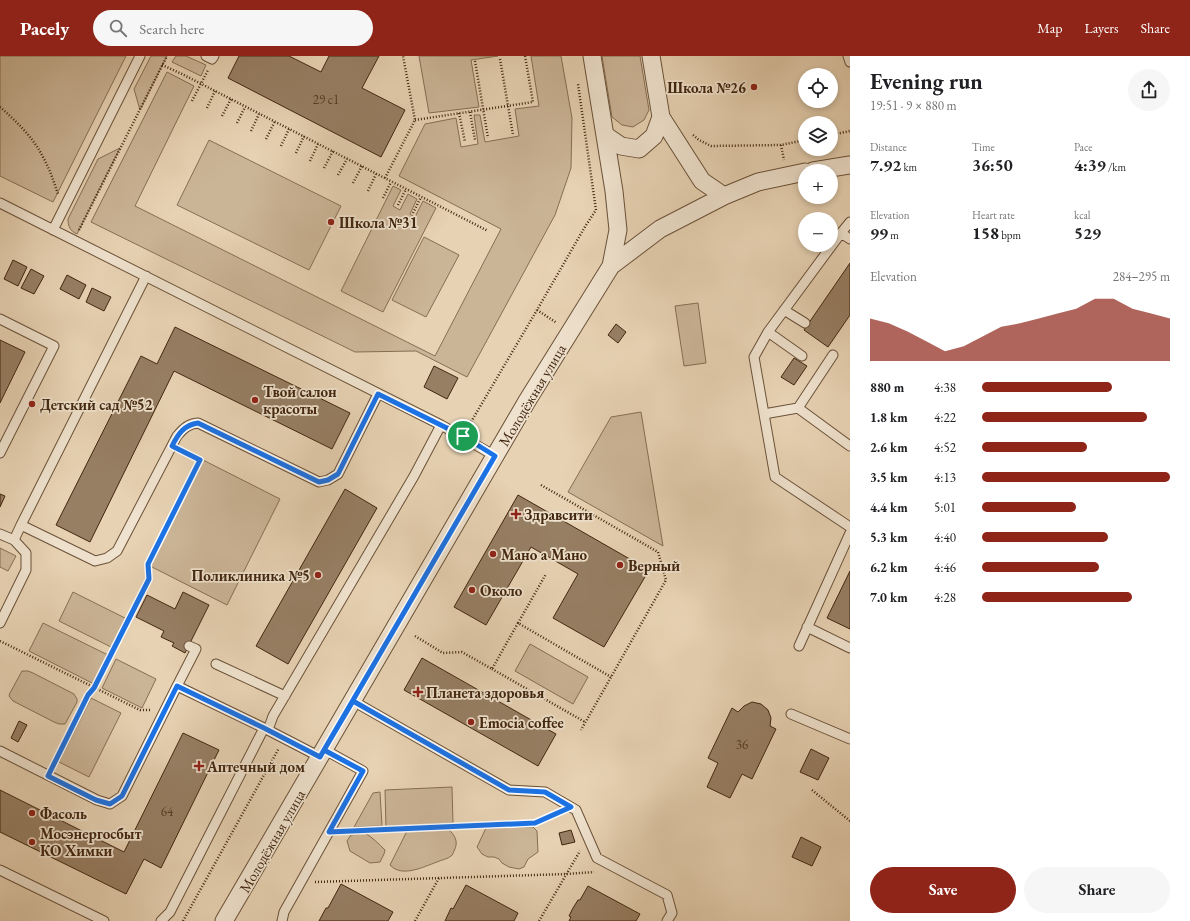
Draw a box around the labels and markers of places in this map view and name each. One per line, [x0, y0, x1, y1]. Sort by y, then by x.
place label: Школа №26 [667, 78, 746, 97]
marker: Школа №26 [749, 82, 759, 92]
place label: Школа №31 [339, 213, 418, 232]
marker: Школа №31 [326, 217, 336, 227]
place label: Твой салон красоты [263, 382, 337, 418]
place label: Детский сад №52 [40, 395, 153, 414]
marker: Твой салон красоты [250, 395, 260, 405]
marker: Детский сад №52 [27, 399, 37, 409]
pin [446, 419, 480, 453]
place label: Здравсити [524, 505, 593, 524]
marker: Здравсити [511, 509, 521, 519]
place label: Мано а Мано [501, 545, 588, 564]
marker: Мано а Мано [488, 549, 498, 559]
place label: Верный [628, 556, 680, 575]
marker: Верный [615, 560, 625, 570]
place label: Поликлиника №5 [191, 566, 310, 585]
marker: Поликлиника №5 [313, 570, 323, 580]
place label: Около [480, 581, 523, 600]
marker: Около [467, 585, 477, 595]
place label: Планета здоровья [426, 683, 544, 702]
marker: Планета здоровья [413, 687, 423, 697]
place label: Emocia coffee [479, 713, 564, 732]
marker: Emocia coffee [466, 717, 476, 727]
place label: Аптечный дом [206, 757, 305, 776]
marker: Аптечный дом [194, 761, 204, 771]
place label: Фасоль [40, 804, 87, 823]
marker: Фасоль [27, 808, 37, 818]
place label: Мосэнергосбыт КО Химки [40, 824, 142, 860]
marker: Мосэнергосбыт КО Химки [27, 837, 37, 847]

